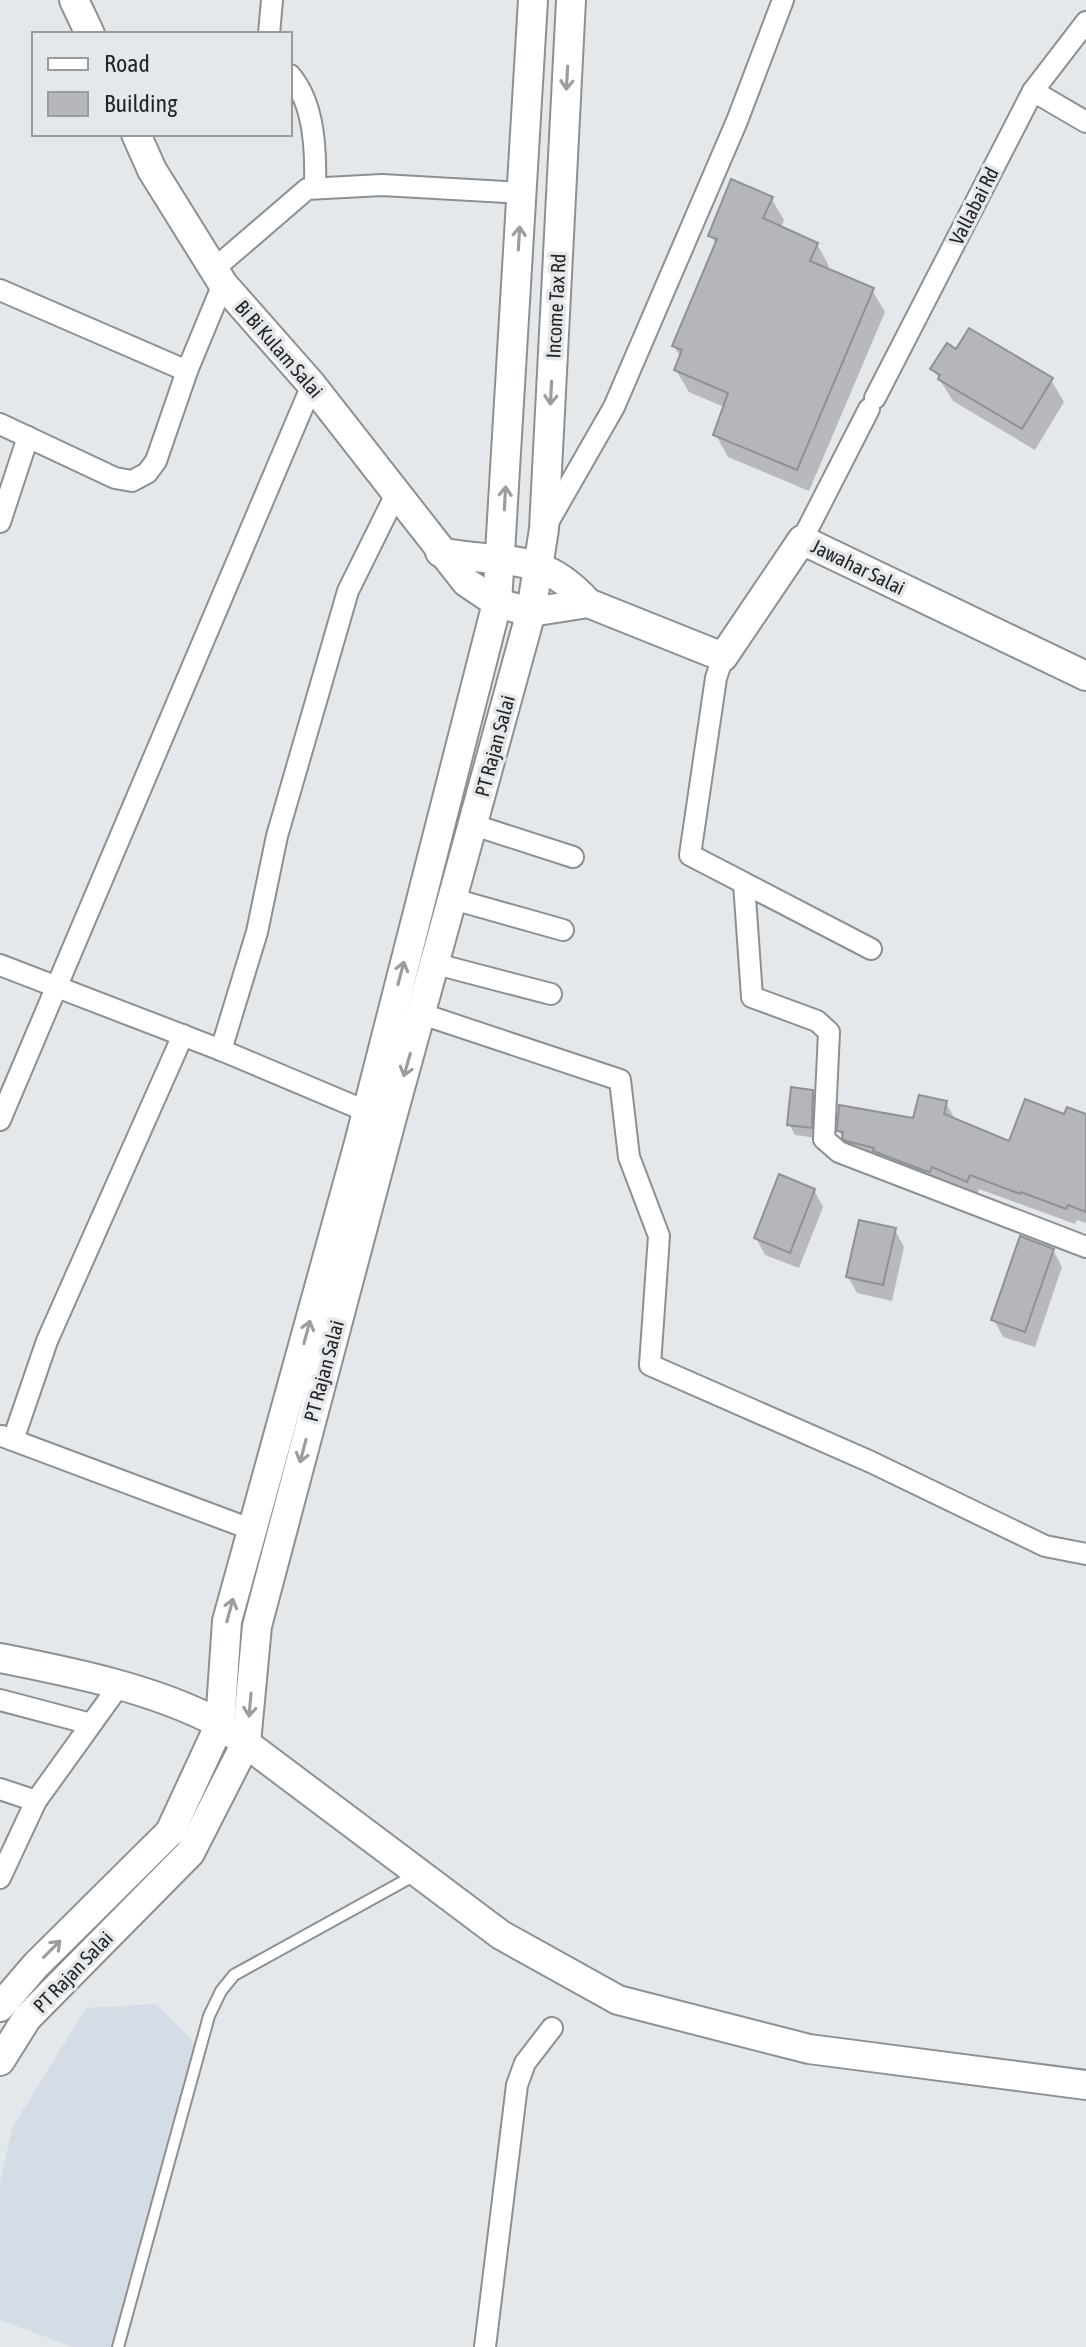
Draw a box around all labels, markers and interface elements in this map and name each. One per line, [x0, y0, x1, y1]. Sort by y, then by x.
legend [32, 32, 292, 136]
text: Road [104, 50, 150, 77]
one-way arrow [560, 64, 575, 91]
text: Building [104, 90, 178, 117]
street label: Vallabai Rd [944, 163, 1003, 248]
one-way arrow [512, 225, 527, 252]
street label: Income Tax Rd [541, 253, 570, 359]
street label: Bi Bi Kulam Salai [231, 295, 328, 402]
one-way arrow [544, 380, 559, 406]
one-way arrow [497, 485, 512, 512]
street label: Jawahar Salai [808, 534, 909, 599]
street label: PT Rajan Salai [470, 693, 519, 799]
one-way arrow [394, 960, 409, 986]
one-way arrow [399, 1052, 414, 1078]
street label: PT Rajan Salai [299, 1318, 348, 1424]
one-way arrow [300, 1320, 315, 1346]
one-way arrow [295, 1438, 310, 1464]
one-way arrow [223, 1597, 238, 1623]
one-way arrow [242, 1691, 257, 1718]
street label: PT Rajan Salai [28, 1926, 117, 2017]
one-way arrow [42, 1940, 61, 1959]

